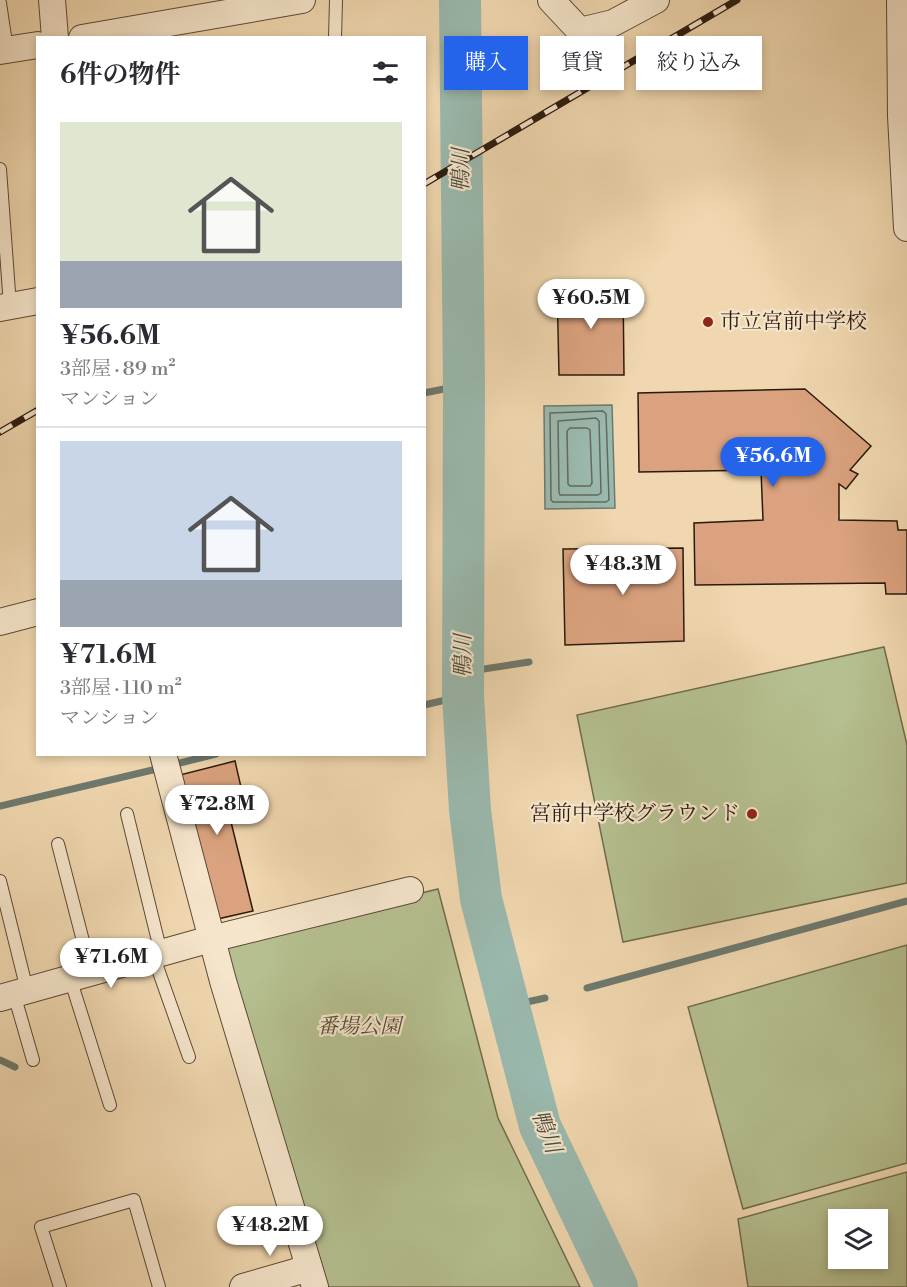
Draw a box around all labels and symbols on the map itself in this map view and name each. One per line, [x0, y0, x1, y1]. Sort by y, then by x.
water label: 鴨川 [448, 146, 475, 192]
pin: ¥60.5M [542, 279, 640, 330]
place label: 市立宮前中学校 [720, 309, 867, 335]
marker: 市立宮前中学校 [701, 315, 715, 329]
pin: ¥56.6M [724, 437, 822, 488]
pin: ¥48.3M [574, 545, 672, 596]
water label: 鴨川 [450, 632, 477, 678]
pin: ¥72.8M [168, 785, 266, 836]
place label: 宮前中学校グラウンド [530, 801, 740, 827]
marker: 宮前中学校グラウンド [745, 807, 759, 821]
pin: ¥71.6M [62, 938, 160, 989]
park label: 番場公園 [317, 1014, 404, 1040]
water label: 鴨川 [526, 1107, 567, 1159]
pin: ¥48.2M [221, 1206, 319, 1257]

